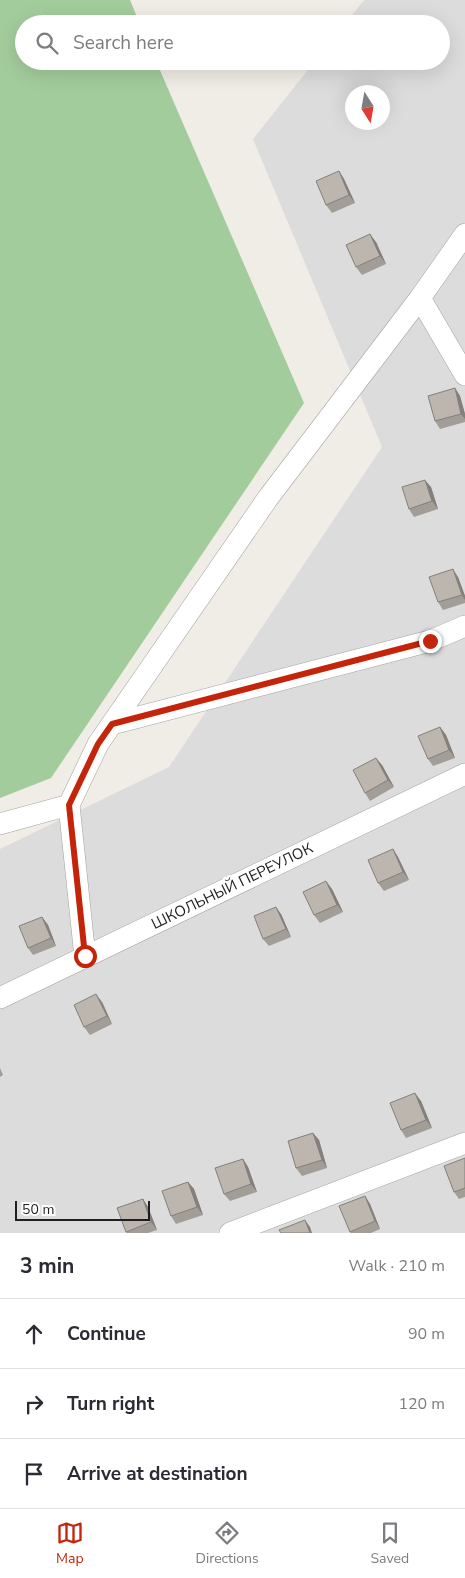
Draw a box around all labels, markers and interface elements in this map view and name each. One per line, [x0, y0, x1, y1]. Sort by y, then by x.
search box [15, 15, 450, 70]
icon: search [33, 29, 61, 57]
text: Search here [73, 30, 174, 56]
north arrow [345, 85, 390, 130]
route end [419, 630, 442, 653]
street label: ШКОЛЬНЫЙ ПЕРЕУЛОК [148, 838, 316, 934]
route start [74, 945, 97, 968]
scale bar [15, 1198, 150, 1221]
text: 50 m [22, 1200, 54, 1219]
text: 3 min [20, 1252, 74, 1280]
text: Walk · 210 m [349, 1255, 445, 1277]
icon: ahead [20, 1320, 48, 1348]
text: Continue [67, 1321, 146, 1347]
text: 90 m [408, 1323, 445, 1345]
icon: right [20, 1390, 48, 1418]
text: Turn right [67, 1391, 154, 1417]
text: 120 m [398, 1393, 445, 1415]
icon: arrive [20, 1460, 48, 1488]
text: Arrive at destination [67, 1461, 248, 1487]
tab: Map [56, 1519, 84, 1568]
tab: Directions [196, 1519, 259, 1568]
tab: Saved [370, 1519, 409, 1568]

